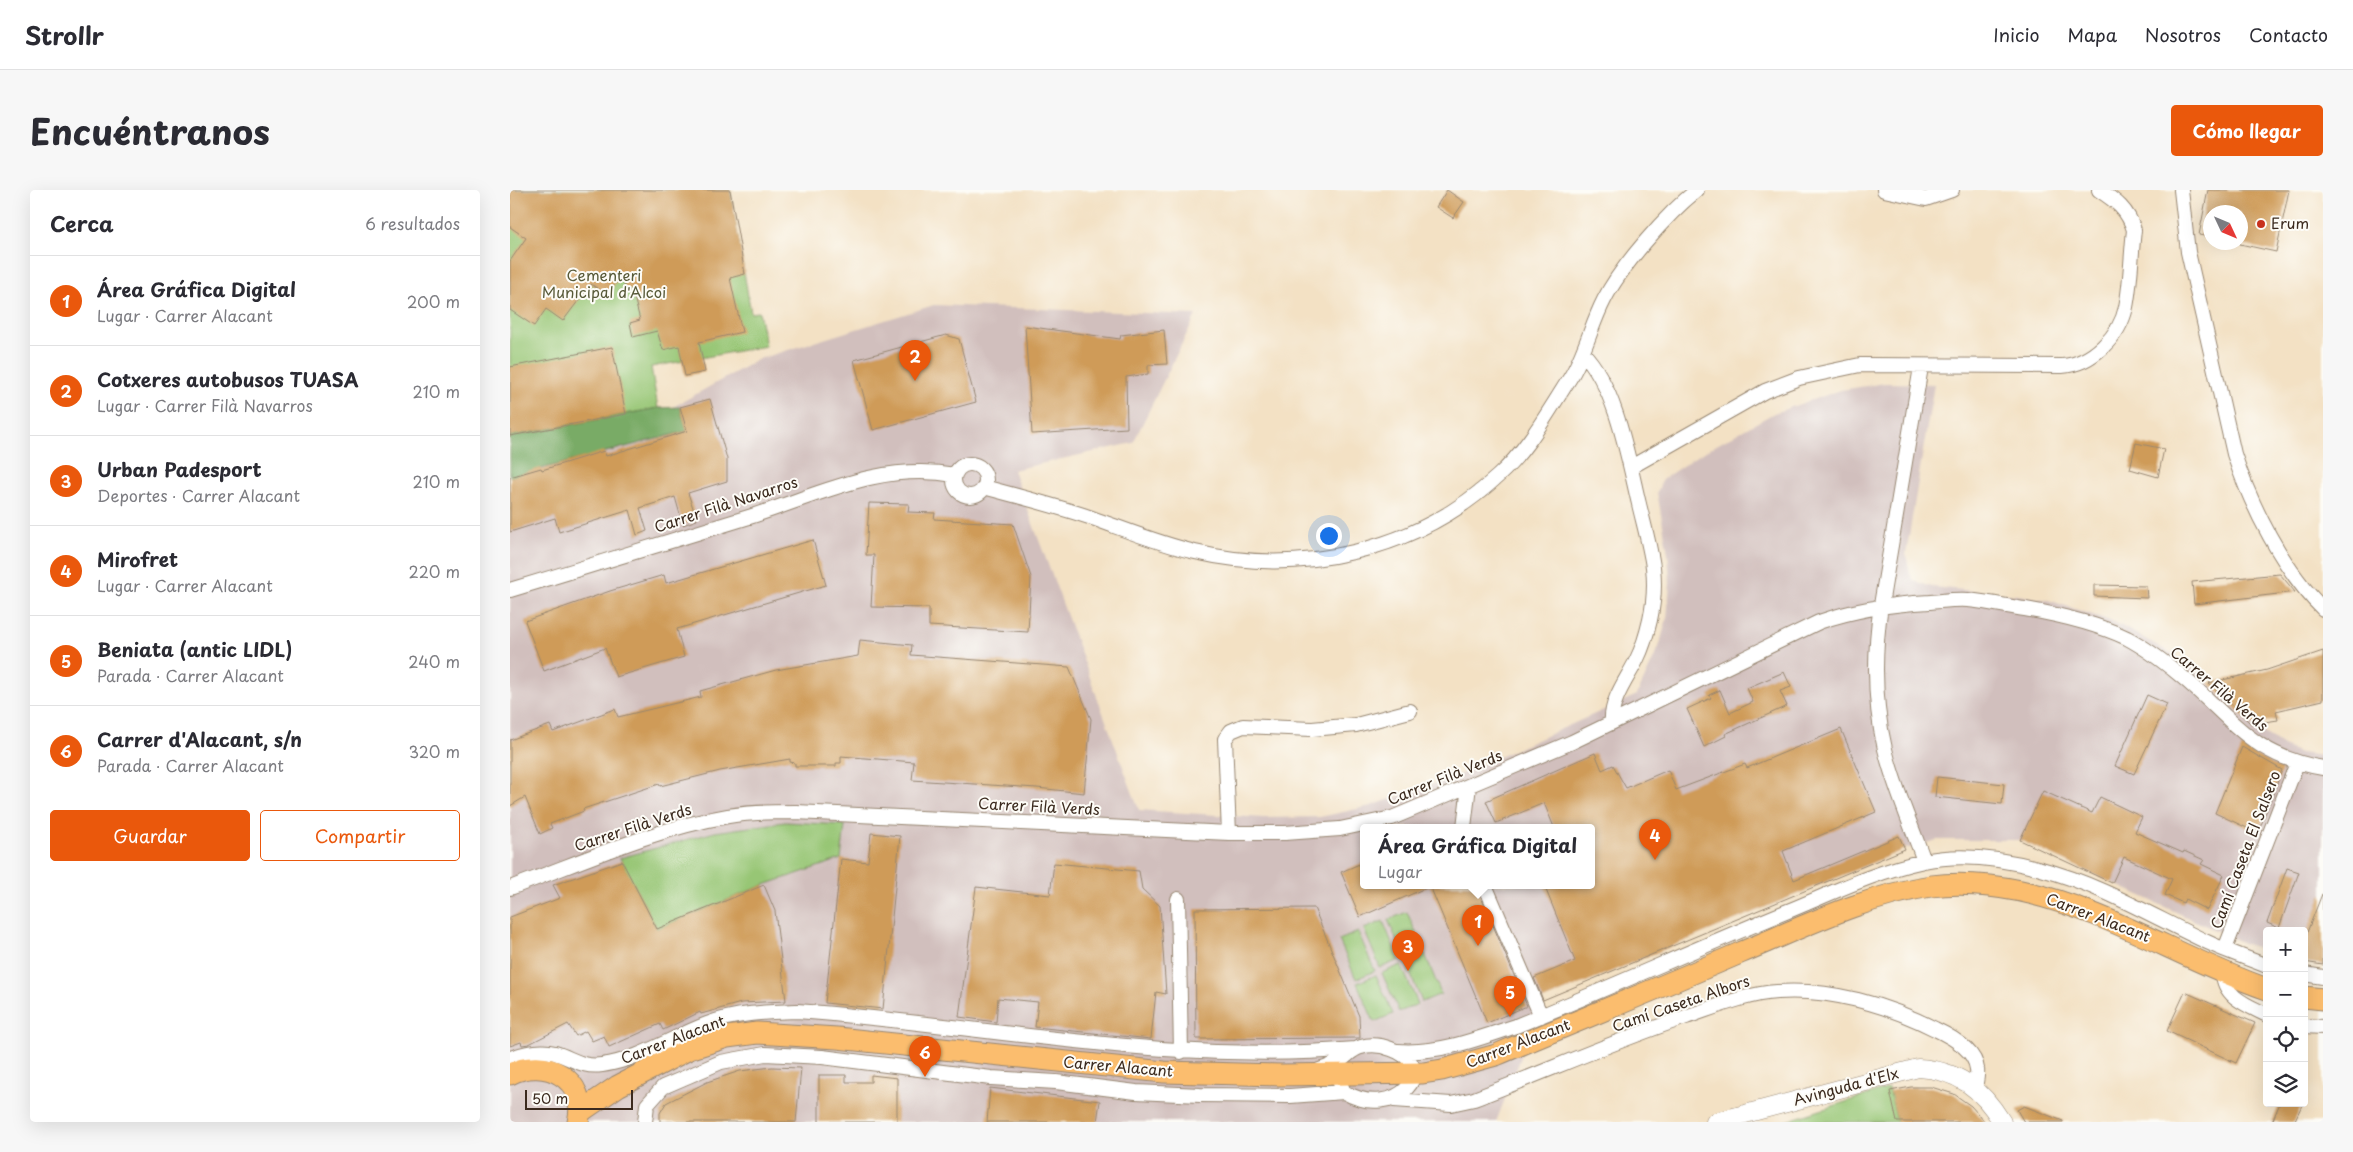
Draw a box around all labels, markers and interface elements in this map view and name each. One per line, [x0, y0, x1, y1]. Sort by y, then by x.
text: Strollr [25, 17, 104, 53]
text: Inicio [1993, 21, 2040, 48]
text: Mapa [2068, 21, 2117, 48]
text: Nosotros [2145, 21, 2221, 48]
text: Contacto [2249, 21, 2328, 48]
text: Encuéntranos [30, 104, 270, 157]
button: Cómo llegar [2171, 105, 2323, 156]
north arrow [2203, 205, 2248, 250]
text: Cerca [50, 207, 114, 239]
text: 6 resultados [365, 211, 460, 235]
place label: Erum [2271, 211, 2309, 234]
marker: Erum [2255, 218, 2267, 230]
park label: Cementeri Municipal d'Alcoi [542, 263, 666, 303]
text: Área Gráfica Digital [97, 275, 296, 303]
text: 1 [62, 289, 70, 313]
text: 200 m [407, 289, 460, 313]
text: Lugar · Carrer Alacant [97, 303, 273, 327]
pin: 2 [899, 340, 931, 381]
text: Cotxeres autobusos TUASA [97, 365, 359, 393]
text: 2 [60, 379, 72, 403]
text: 210 m [412, 379, 460, 403]
text: Lugar · Carrer Filà Navarros [97, 393, 313, 417]
text: Urban Padesport [97, 455, 262, 483]
text: 3 [61, 469, 71, 493]
text: 210 m [412, 469, 460, 493]
street label: Carrer Filà Navarros [651, 469, 800, 538]
text: Deportes · Carrer Alacant [97, 483, 300, 507]
your location [1316, 523, 1342, 549]
text: Mirofret [97, 545, 178, 573]
text: 4 [61, 559, 71, 583]
text: 220 m [409, 559, 460, 583]
text: Lugar · Carrer Alacant [97, 573, 273, 597]
text: Beniata (antic LIDL) [97, 635, 292, 663]
street label: Carrer Filà Verds [2166, 640, 2274, 736]
text: 5 [61, 649, 71, 673]
text: 240 m [408, 649, 460, 673]
text: Parada · Carrer Alacant [97, 663, 284, 687]
text: Carrer d'Alacant, s/n [97, 725, 302, 753]
text: 6 [60, 739, 72, 763]
text: 320 m [409, 739, 460, 763]
street label: Carrer Filà Verds [1384, 743, 1505, 810]
text: Parada · Carrer Alacant [97, 753, 284, 777]
street label: Camí Caseta El Salsero [2204, 767, 2285, 932]
street label: Carrer Filà Verds [978, 791, 1101, 820]
street label: Carrer Filà Verds [571, 797, 694, 856]
button: Guardar [50, 810, 250, 861]
button: Compartir [260, 810, 460, 861]
pin: 4 [1639, 819, 1671, 860]
popup [1360, 824, 1595, 889]
text: Área Gráfica Digital [1378, 831, 1577, 859]
text: Lugar [1378, 859, 1422, 883]
street label: Carrer Alacant [2043, 886, 2154, 947]
pin: 1 [1462, 905, 1494, 946]
map controls [2263, 927, 2308, 1107]
button: + [2263, 927, 2308, 972]
pin: 3 [1392, 930, 1424, 971]
street label: Camí Caseta Albors [1609, 968, 1753, 1037]
button: − [2263, 972, 2308, 1017]
pin: 5 [1494, 976, 1526, 1017]
street label: Carrer Alacant [617, 1008, 728, 1069]
street label: Carrer Alacant [1462, 1012, 1573, 1073]
button: locate [2263, 1017, 2308, 1062]
pin: 6 [909, 1036, 941, 1077]
street label: Carrer Alacant [1062, 1049, 1174, 1082]
street label: Avinguda d'Elx [1790, 1060, 1901, 1111]
button: layers [2263, 1062, 2308, 1107]
scale bar [525, 1087, 632, 1110]
text: 50 m [532, 1088, 568, 1109]

